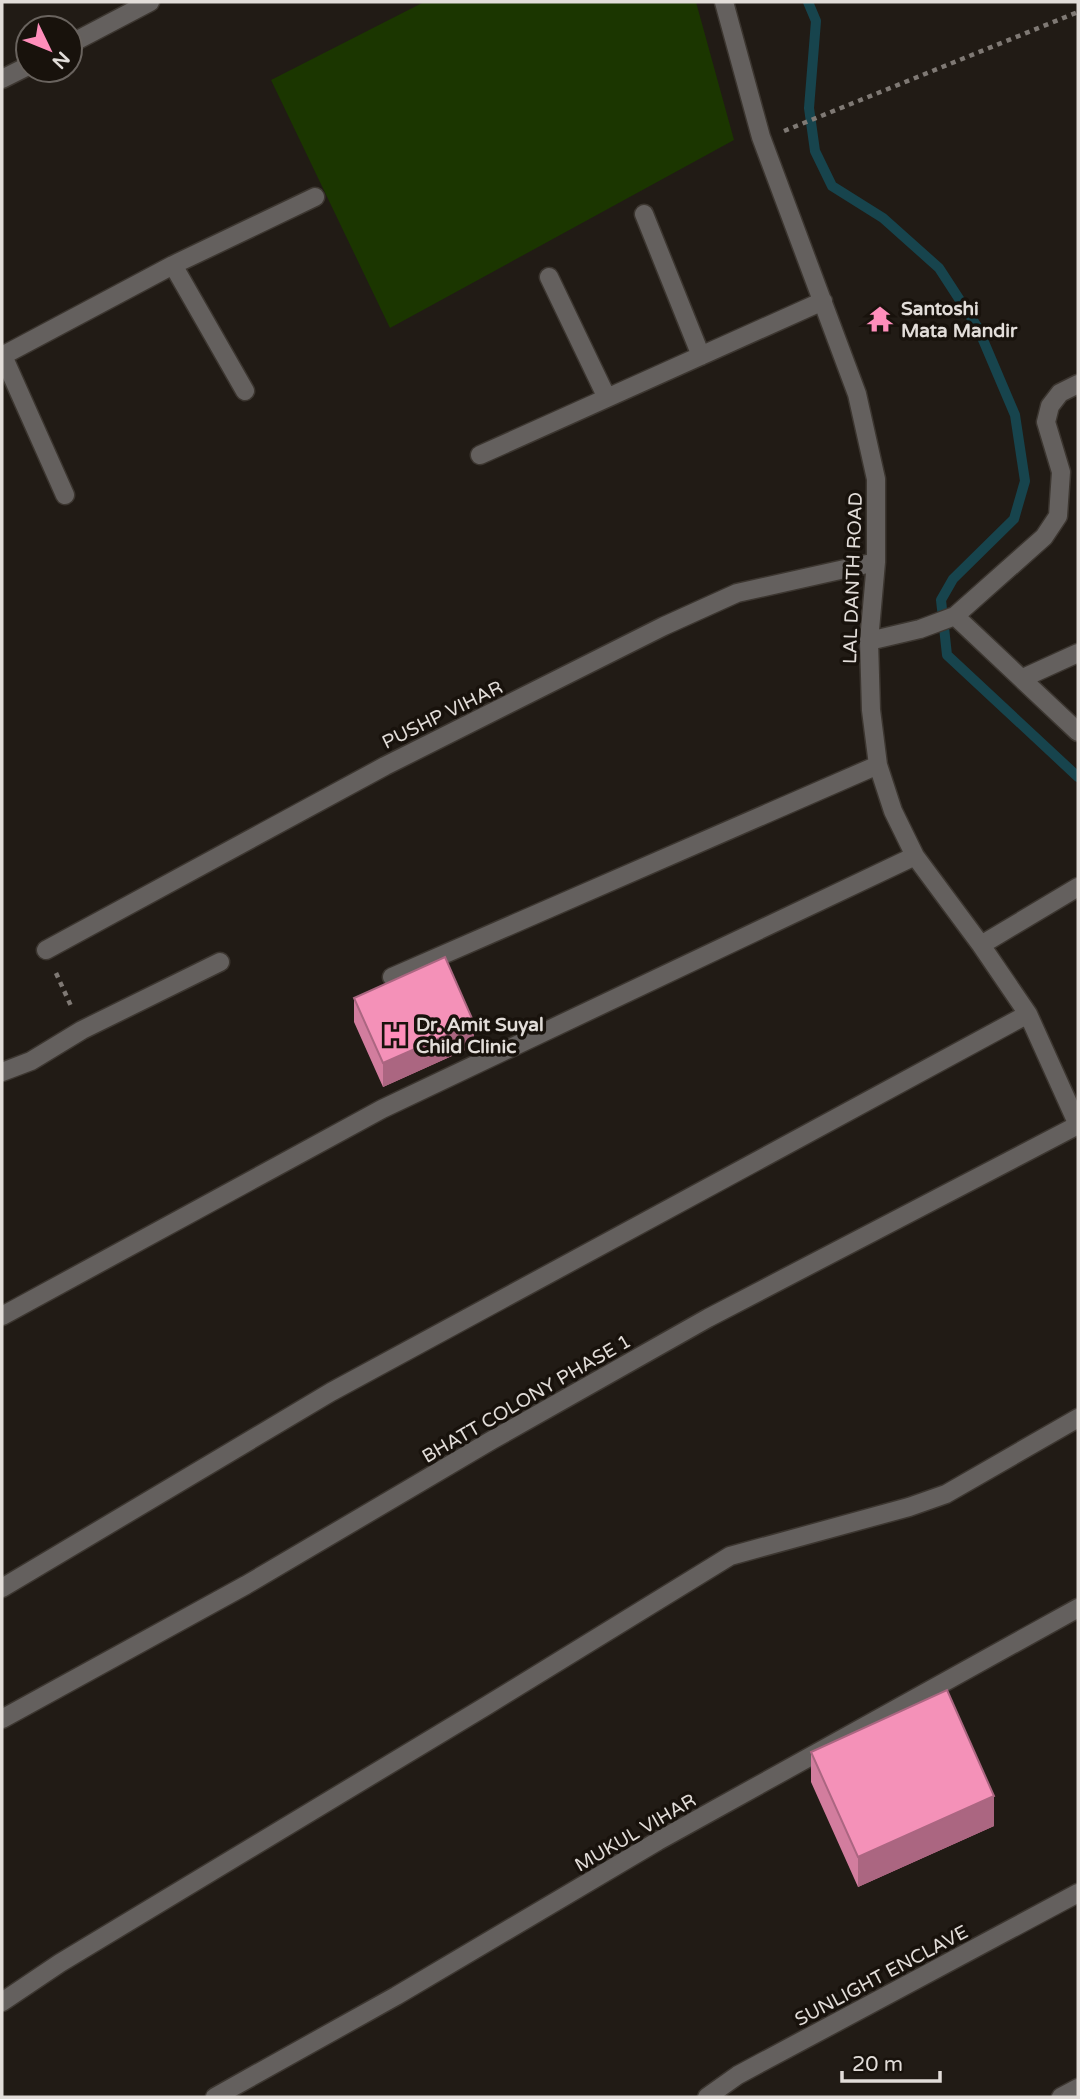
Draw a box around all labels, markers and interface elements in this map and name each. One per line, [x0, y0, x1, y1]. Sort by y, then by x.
north arrow [14, 14, 84, 84]
text: N [47, 47, 74, 73]
place label: Santoshi Mata Mandir [901, 298, 1018, 342]
temple icon: Santoshi Mata Mandir [865, 304, 895, 334]
street label: LAL DANTH ROAD [839, 492, 867, 664]
street label: PUSHP VIHAR [378, 676, 506, 754]
place label: Dr. Amit Suyal Child Clinic [416, 1014, 544, 1058]
hospital icon: Dr. Amit Suyal Child Clinic [380, 1020, 410, 1050]
street label: BHATT COLONY PHASE 1 [418, 1330, 635, 1468]
street label: MUKUL VIHAR [571, 1789, 700, 1876]
street label: SUNLIGHT ENCLAVE [791, 1921, 972, 2031]
scale bar [842, 2039, 940, 2084]
text: 20 m [852, 2052, 903, 2077]

